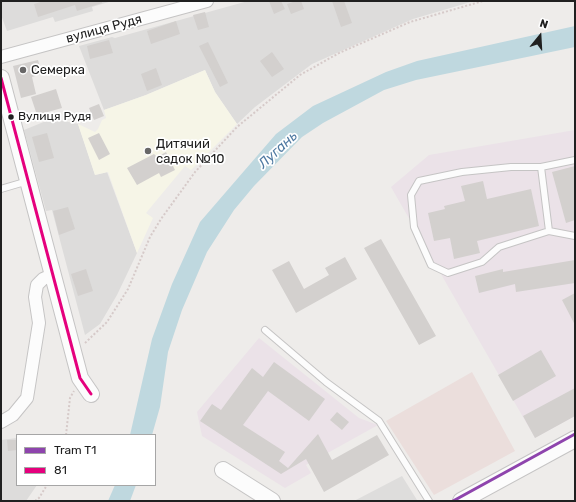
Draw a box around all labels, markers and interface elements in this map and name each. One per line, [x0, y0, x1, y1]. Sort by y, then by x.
street label: вулиця Рудя [64, 11, 144, 47]
north arrow [520, 16, 560, 56]
text: N [538, 17, 550, 32]
place label: Семерка [31, 62, 85, 78]
marker: Семерка [18, 65, 28, 75]
place label: Вулиця Рудя [18, 110, 91, 124]
marker: Вулиця Рудя [6, 112, 16, 122]
water label: Лугань [255, 128, 301, 172]
place label: Дитячий садок №10 [156, 136, 225, 167]
marker: Дитячий садок №10 [143, 146, 153, 156]
legend [16, 434, 156, 486]
text: Tram T1 [54, 443, 96, 457]
text: 81 [54, 463, 67, 477]

